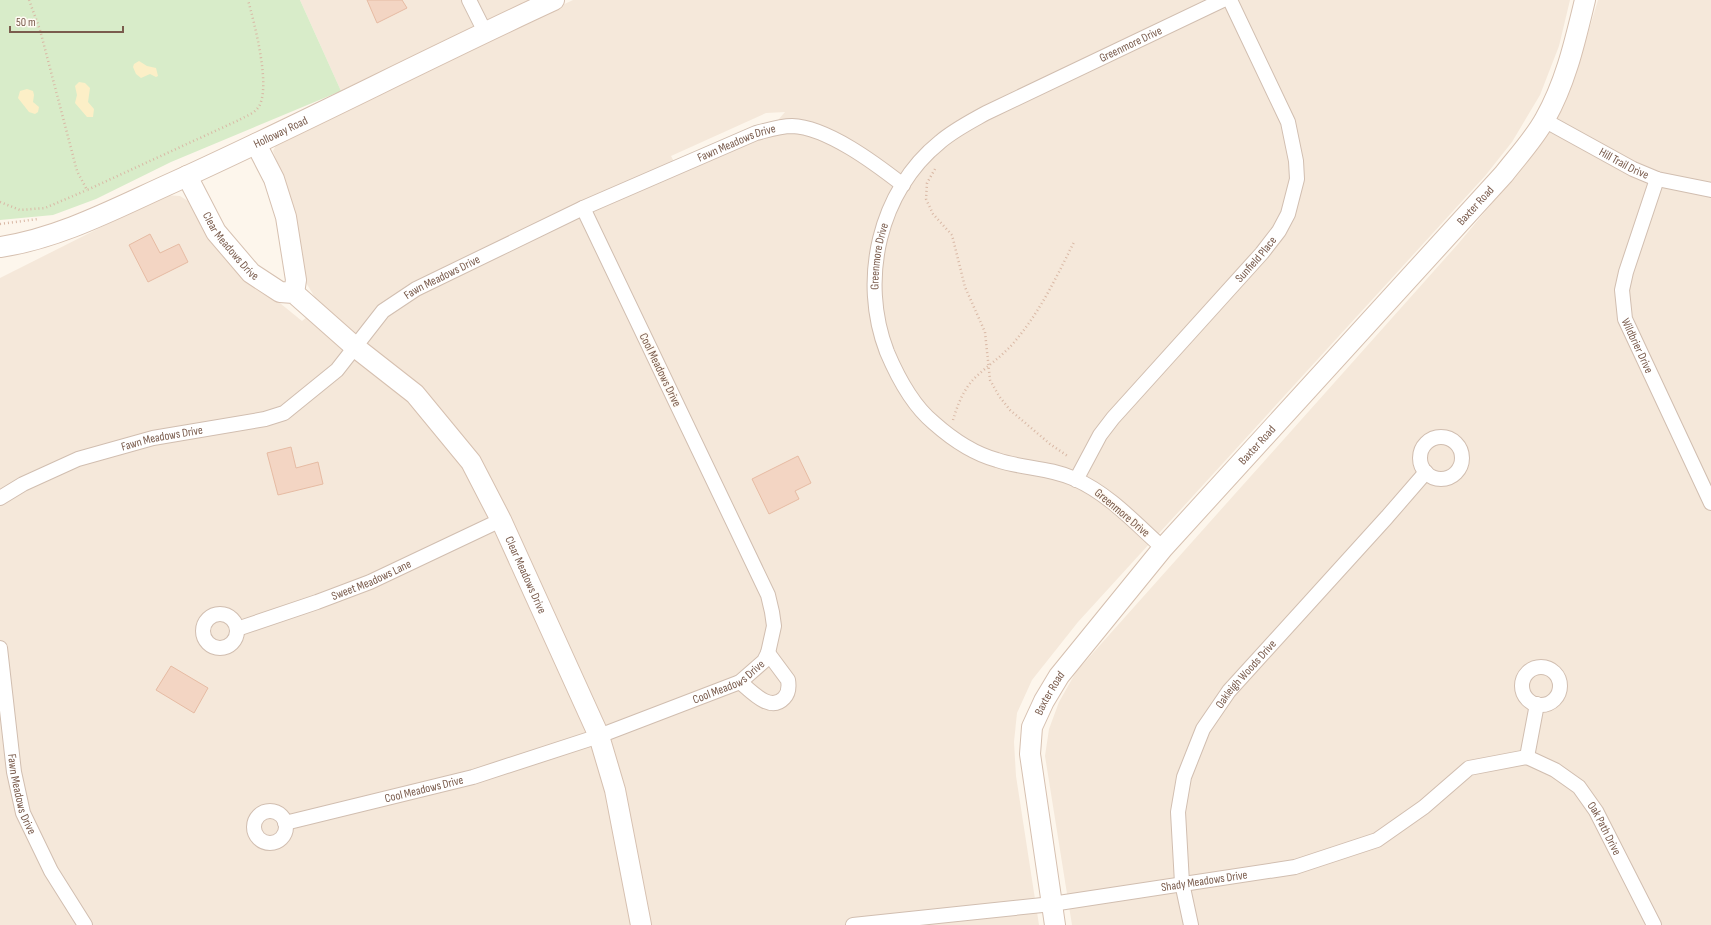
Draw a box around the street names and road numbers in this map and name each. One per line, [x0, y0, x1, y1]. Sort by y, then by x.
street label: Greenmore Drive [1097, 23, 1164, 65]
street label: Holloway Road [251, 113, 310, 151]
street label: Fawn Meadows Drive [695, 121, 777, 165]
street label: Hill Trail Drive [1596, 144, 1651, 182]
street label: Baxter Road [1453, 183, 1497, 228]
street label: Clear Meadows Drive [199, 209, 262, 284]
street label: Greenmore Drive [867, 221, 892, 290]
street label: Sunfield Place [1232, 233, 1280, 285]
street label: Fawn Meadows Drive [401, 252, 483, 302]
street label: Wildbrier Drive [1618, 316, 1657, 376]
street label: Cool Meadows Drive [636, 331, 684, 409]
street label: Fawn Meadows Drive [119, 422, 204, 454]
street label: Baxter Road [1235, 422, 1279, 468]
street label: Greenmore Drive [1091, 486, 1153, 541]
street label: Clear Meadows Drive [502, 534, 550, 616]
street label: Sweet Meadows Lane [329, 556, 414, 603]
street label: Oakleigh Woods Drive [1212, 636, 1280, 711]
street label: Cool Meadows Drive [690, 656, 768, 707]
street label: Baxter Road [1031, 668, 1068, 717]
street label: Fawn Meadows Drive [4, 753, 40, 837]
street label: Cool Meadows Drive [383, 772, 465, 806]
street label: Oak Path Drive [1584, 799, 1625, 858]
street label: Shady Meadows Drive [1160, 867, 1248, 895]

